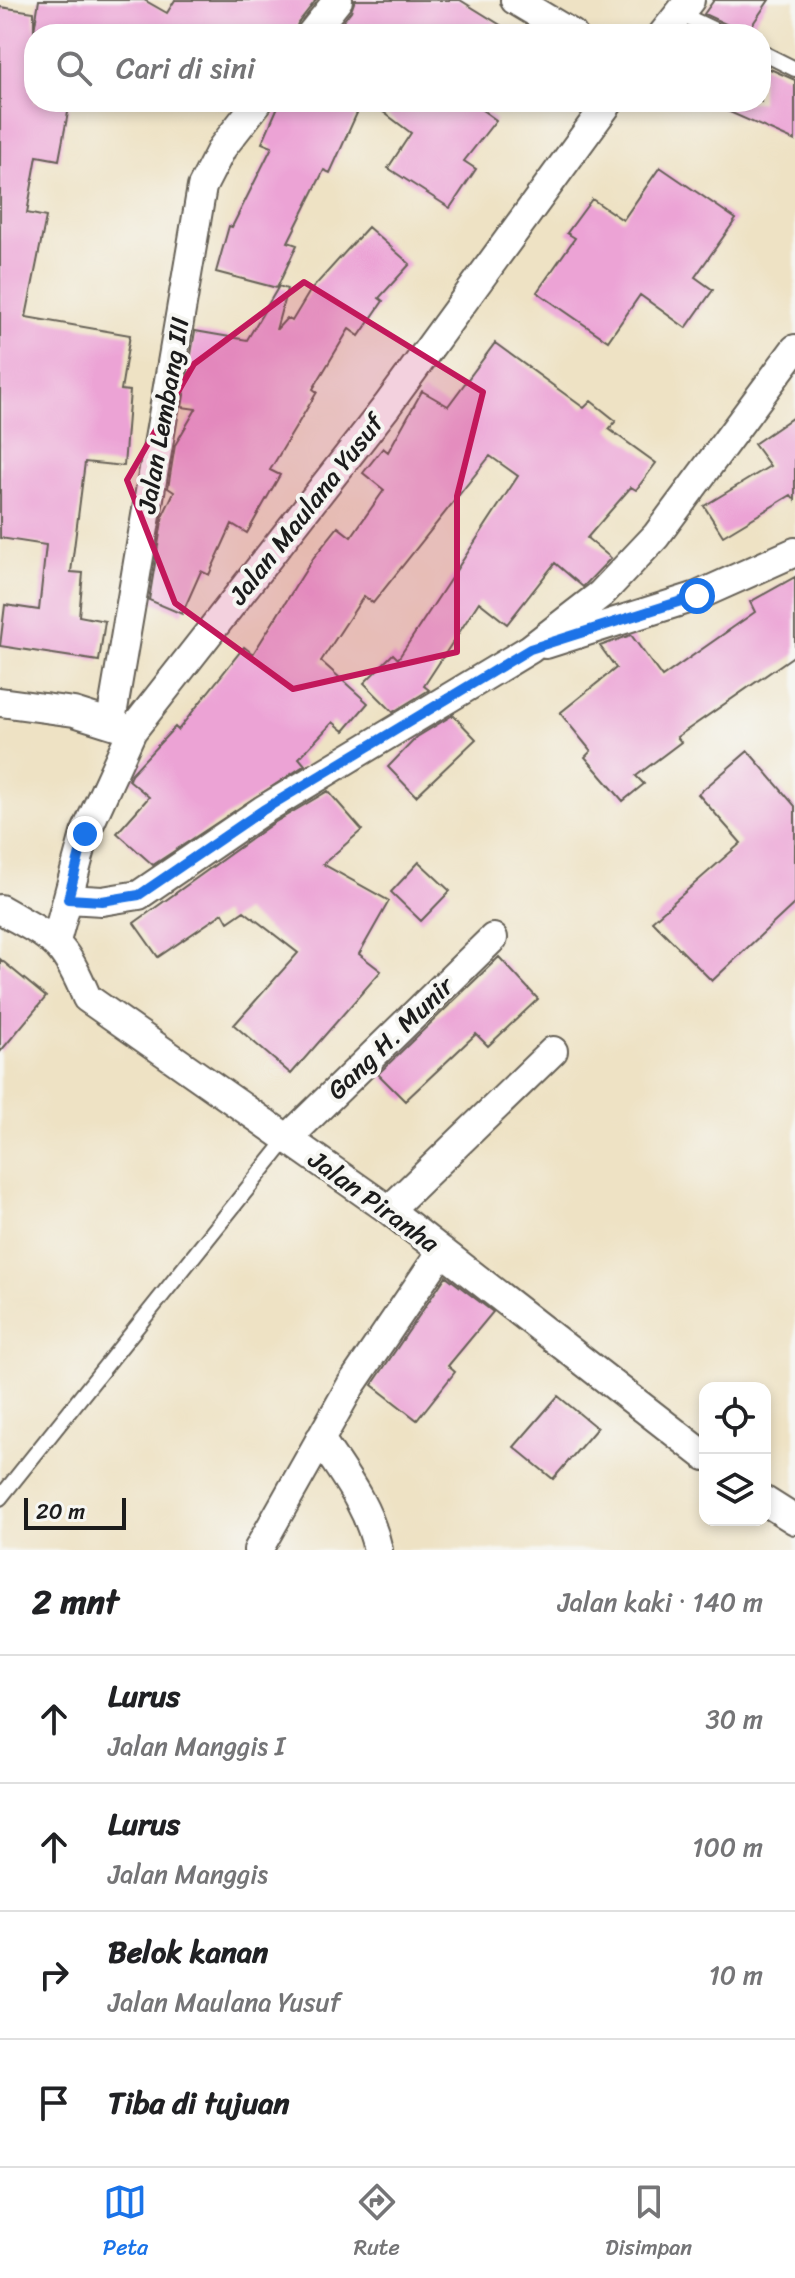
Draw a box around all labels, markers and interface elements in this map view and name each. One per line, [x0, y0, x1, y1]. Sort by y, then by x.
search box [24, 24, 771, 112]
text: Cari di sini [116, 41, 255, 95]
icon: search [52, 46, 96, 90]
street label: Jalan Lembang III [123, 313, 203, 518]
street label: Jalan Maulana Yusuf [216, 401, 397, 616]
route start [679, 578, 715, 614]
route end [67, 816, 103, 852]
street label: Gang H. Munir [315, 964, 466, 1111]
street label: Jalan Piranha [298, 1137, 450, 1265]
map controls [699, 1382, 771, 1526]
button: locate [699, 1382, 771, 1454]
button: layers [699, 1454, 771, 1526]
text: 20 m [36, 1492, 85, 1531]
scale bar [24, 1494, 126, 1530]
text: 2 mnt [32, 1572, 119, 1632]
text: Jalan kaki · 140 m [558, 1579, 763, 1625]
text: Lurus [108, 1669, 180, 1723]
text: 30 m [706, 1696, 763, 1742]
icon: ahead [32, 1697, 76, 1741]
text: Jalan Manggis I [108, 1723, 285, 1769]
text: Lurus [108, 1797, 180, 1851]
text: 100 m [692, 1824, 763, 1870]
icon: ahead [32, 1825, 76, 1869]
text: Jalan Manggis [108, 1851, 268, 1897]
text: Belok kanan [108, 1925, 268, 1979]
text: 10 m [709, 1952, 763, 1998]
icon: right [32, 1953, 76, 1997]
text: Jalan Maulana Yusuf [108, 1979, 341, 2025]
text: Tiba di tujuan [108, 2076, 289, 2130]
icon: arrive [32, 2081, 76, 2125]
tab: Peta [103, 2180, 148, 2267]
tab: Rute [354, 2180, 400, 2267]
tab: Disimpan [605, 2180, 692, 2267]

